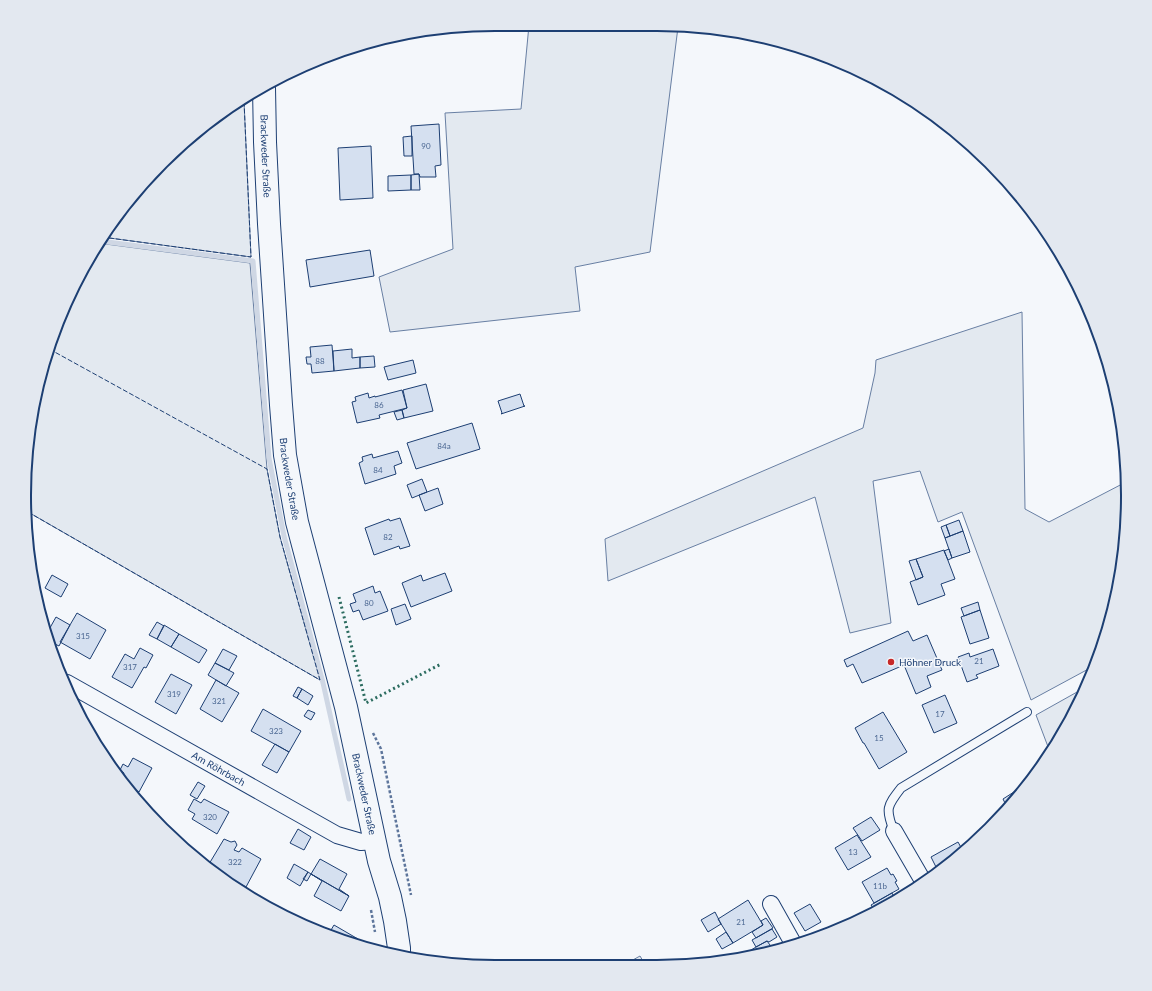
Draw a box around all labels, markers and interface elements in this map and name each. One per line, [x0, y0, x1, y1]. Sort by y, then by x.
street label: Brackweder Straße [258, 114, 274, 198]
house number: 90 [421, 141, 431, 151]
house number: 88 [315, 356, 325, 366]
house number: 86 [374, 400, 384, 410]
street label: Brackweder Straße [278, 437, 303, 521]
house number: 84a [437, 441, 451, 451]
house number: 84 [373, 465, 383, 475]
house number: 82 [383, 532, 393, 542]
house number: 80 [364, 598, 374, 608]
house number: 315 [76, 631, 90, 641]
place label: Höhner Druck [899, 656, 962, 668]
house number: 21 [974, 656, 984, 666]
marker: Höhner Druck [886, 657, 896, 667]
house number: 317 [123, 662, 137, 672]
house number: 319 [167, 689, 181, 699]
house number: 321 [212, 696, 226, 706]
house number: 17 [935, 709, 945, 719]
house number: 323 [269, 726, 283, 736]
house number: 15 [874, 733, 884, 743]
street label: Am Röhrbach [190, 749, 247, 788]
street label: Brackweder Straße [350, 752, 379, 836]
house number: 320 [203, 812, 217, 822]
house number: 13 [848, 847, 858, 857]
house number: 322 [228, 857, 242, 867]
house number: 11b [873, 881, 887, 891]
house number: 21 [736, 917, 746, 927]

